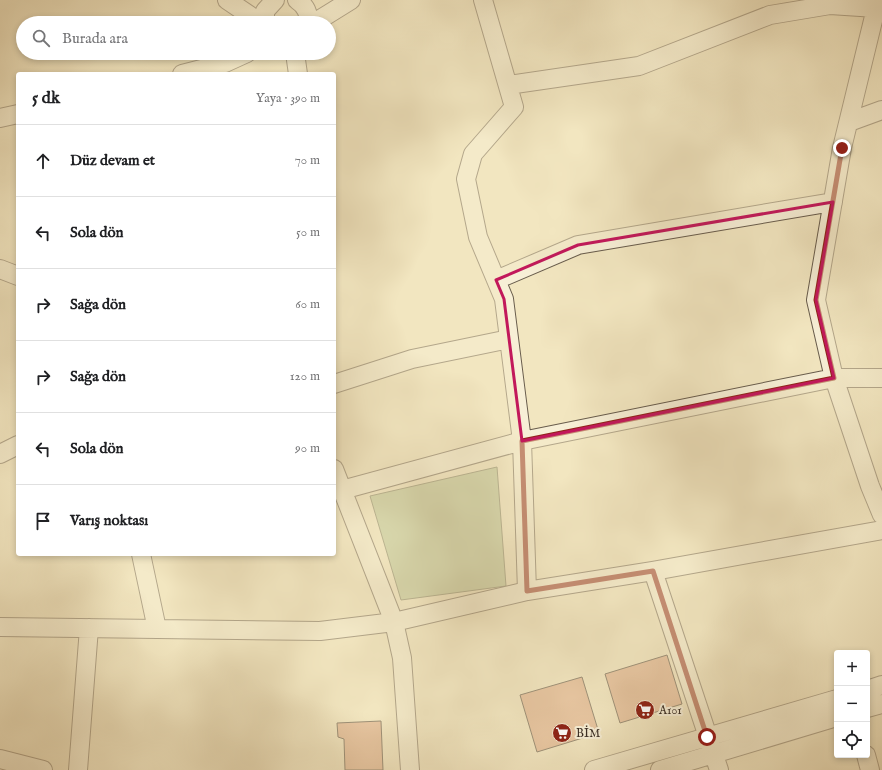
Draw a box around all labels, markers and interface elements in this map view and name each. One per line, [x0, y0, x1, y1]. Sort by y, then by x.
search box [16, 16, 336, 60]
icon: search [30, 27, 52, 49]
text: Burada ara [62, 29, 128, 48]
text: 5 dk [32, 88, 60, 109]
text: Yaya · 390 m [256, 90, 320, 107]
route end [833, 139, 851, 157]
icon: ahead [32, 150, 54, 172]
text: Düz devam et [70, 151, 155, 170]
text: 70 m [295, 152, 320, 169]
icon: left [32, 222, 54, 244]
text: Sola dön [70, 223, 124, 242]
text: 50 m [296, 224, 320, 241]
icon: right [32, 294, 54, 316]
text: Sağa dön [70, 295, 126, 314]
text: 60 m [295, 296, 320, 313]
icon: right [32, 366, 54, 388]
text: Sağa dön [70, 367, 126, 386]
text: 120 m [290, 368, 320, 385]
icon: left [32, 438, 54, 460]
text: Sola dön [70, 439, 124, 458]
text: 90 m [295, 440, 320, 457]
icon: arrive [32, 510, 54, 532]
text: Varış noktası [70, 511, 148, 530]
map controls [834, 650, 870, 758]
button: + [834, 650, 870, 686]
button: − [834, 686, 870, 722]
supermarket icon: A101 [634, 699, 656, 721]
place label: A101 [658, 703, 682, 718]
supermarket icon: BİM [551, 722, 573, 744]
button: locate [834, 722, 870, 758]
place label: BİM [576, 725, 600, 741]
route start [698, 728, 716, 746]

